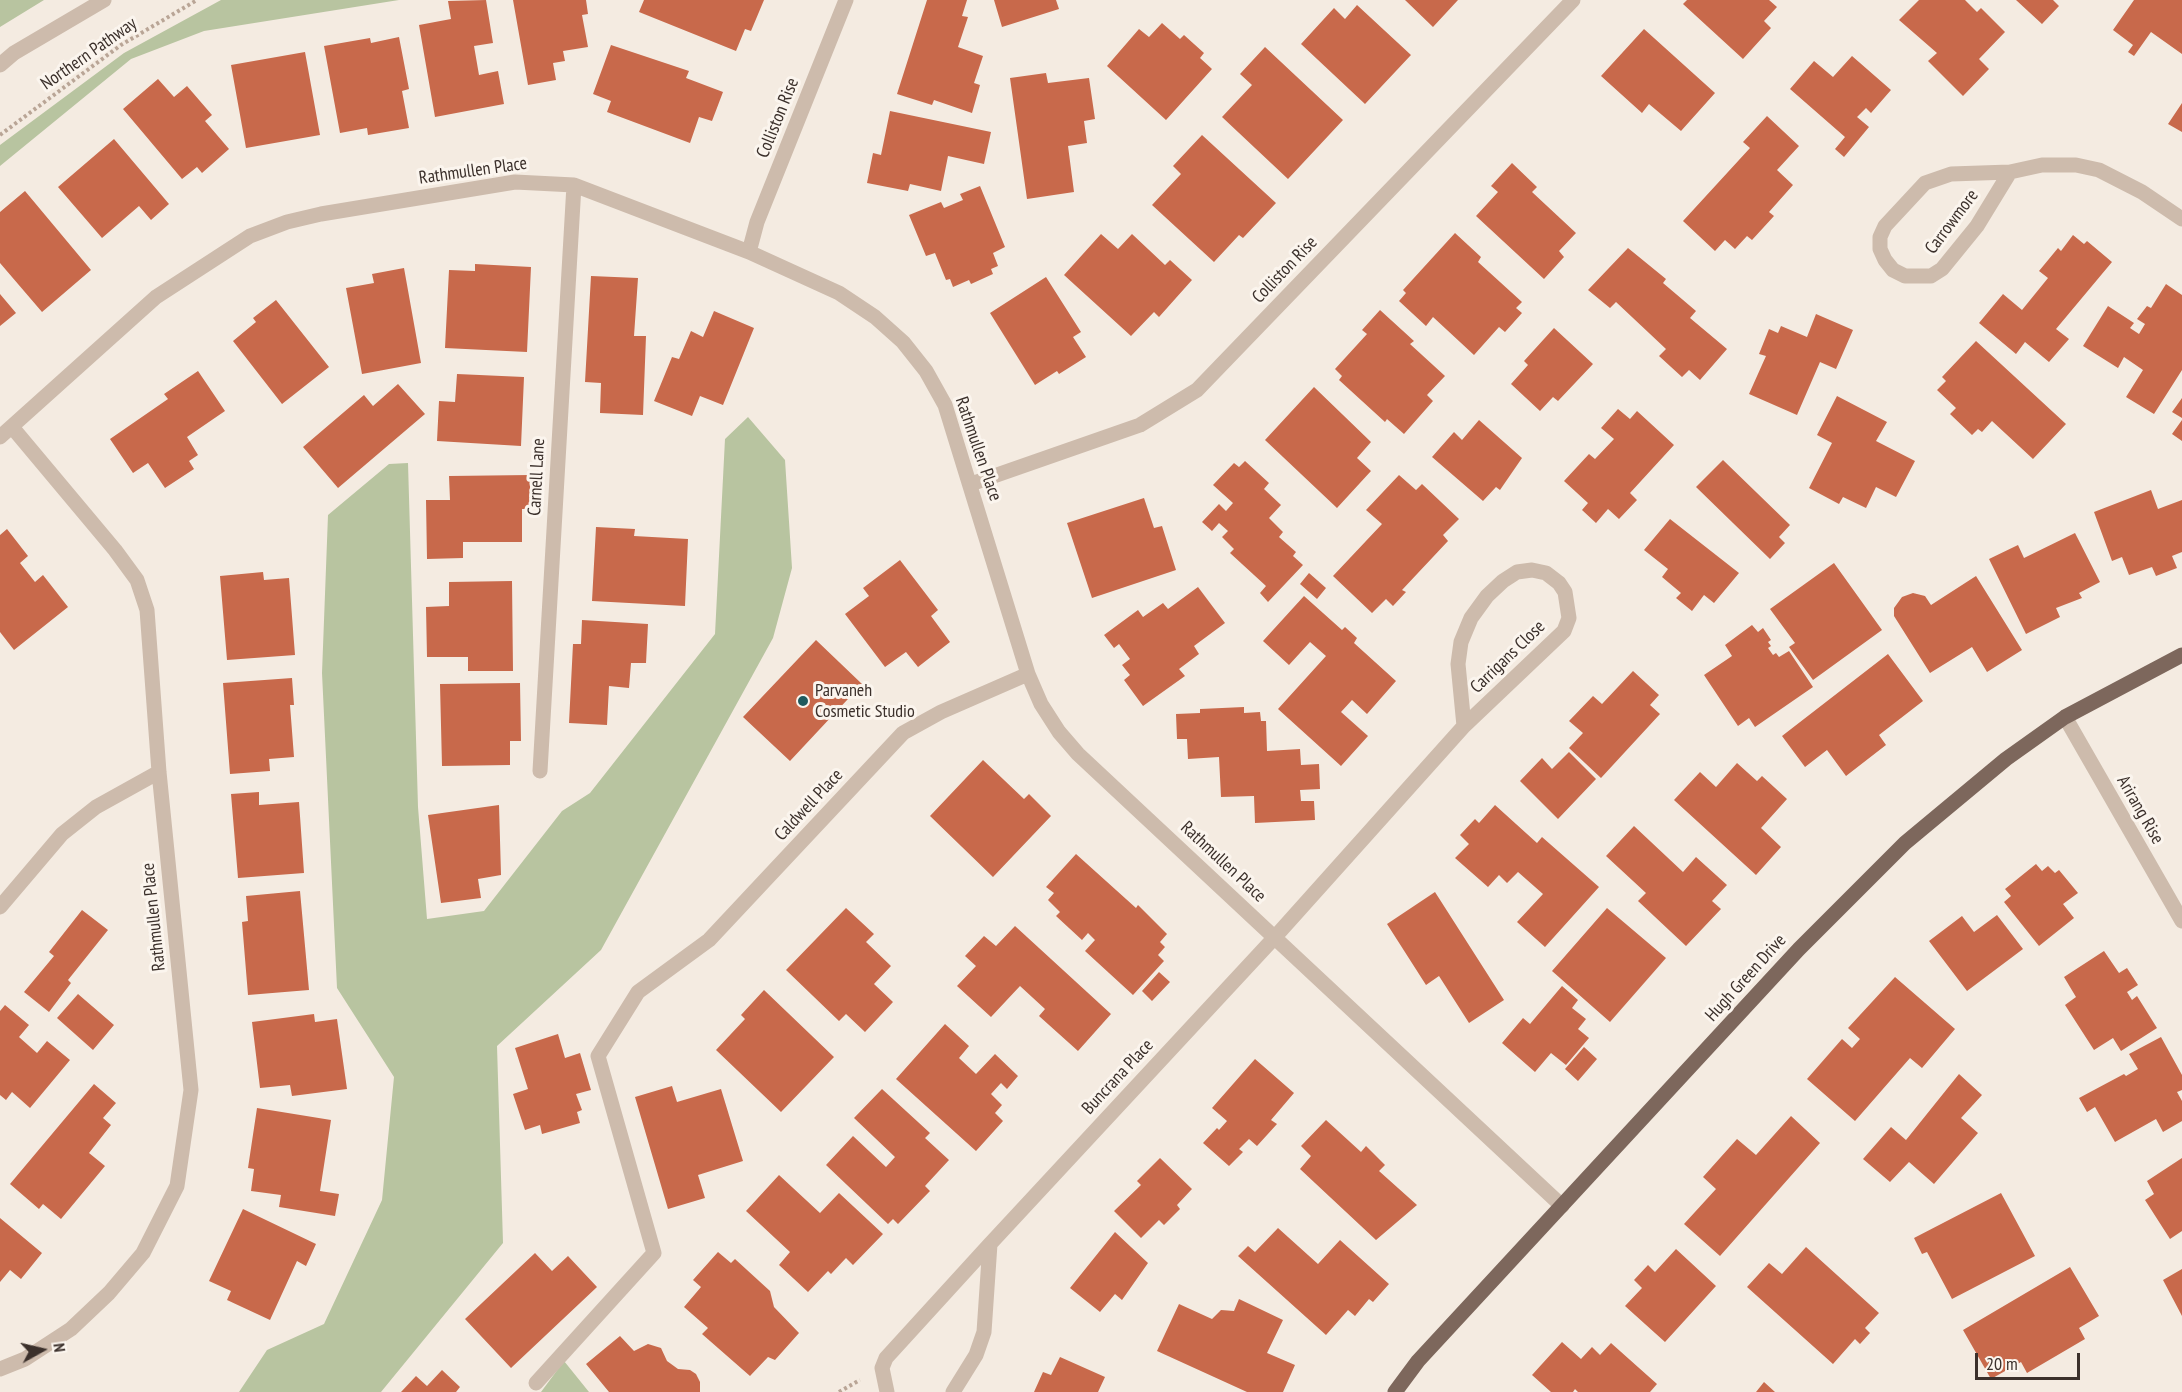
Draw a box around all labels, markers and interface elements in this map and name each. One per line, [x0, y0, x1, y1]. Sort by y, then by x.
street label: Northern Pathway [37, 13, 141, 95]
street label: Colliston Rise [752, 75, 804, 161]
street label: Rathmullen Place [418, 153, 528, 189]
street label: Carrowmore [1921, 185, 1983, 259]
street label: Colliston Rise [1248, 232, 1322, 308]
street label: Rathmullen Place [950, 394, 1006, 504]
street label: Carnell Lane [524, 438, 550, 516]
street label: Carrigans Close [1466, 616, 1550, 698]
place label: Parvaneh Cosmetic Studio [815, 680, 915, 722]
marker: Parvaneh Cosmetic Studio [796, 694, 810, 708]
street label: Caldwell Place [770, 765, 848, 845]
street label: Arirang Rise [2112, 772, 2168, 848]
street label: Rathmullen Place [1176, 817, 1270, 907]
street label: Rathmullen Place [138, 862, 170, 972]
street label: Hugh Green Drive [1701, 930, 1791, 1026]
street label: Buncrana Place [1078, 1035, 1158, 1119]
north arrow [12, 1320, 72, 1380]
scale bar [1978, 1341, 2083, 1379]
text: N [49, 1342, 70, 1353]
text: 20 m [1986, 1352, 2018, 1375]

